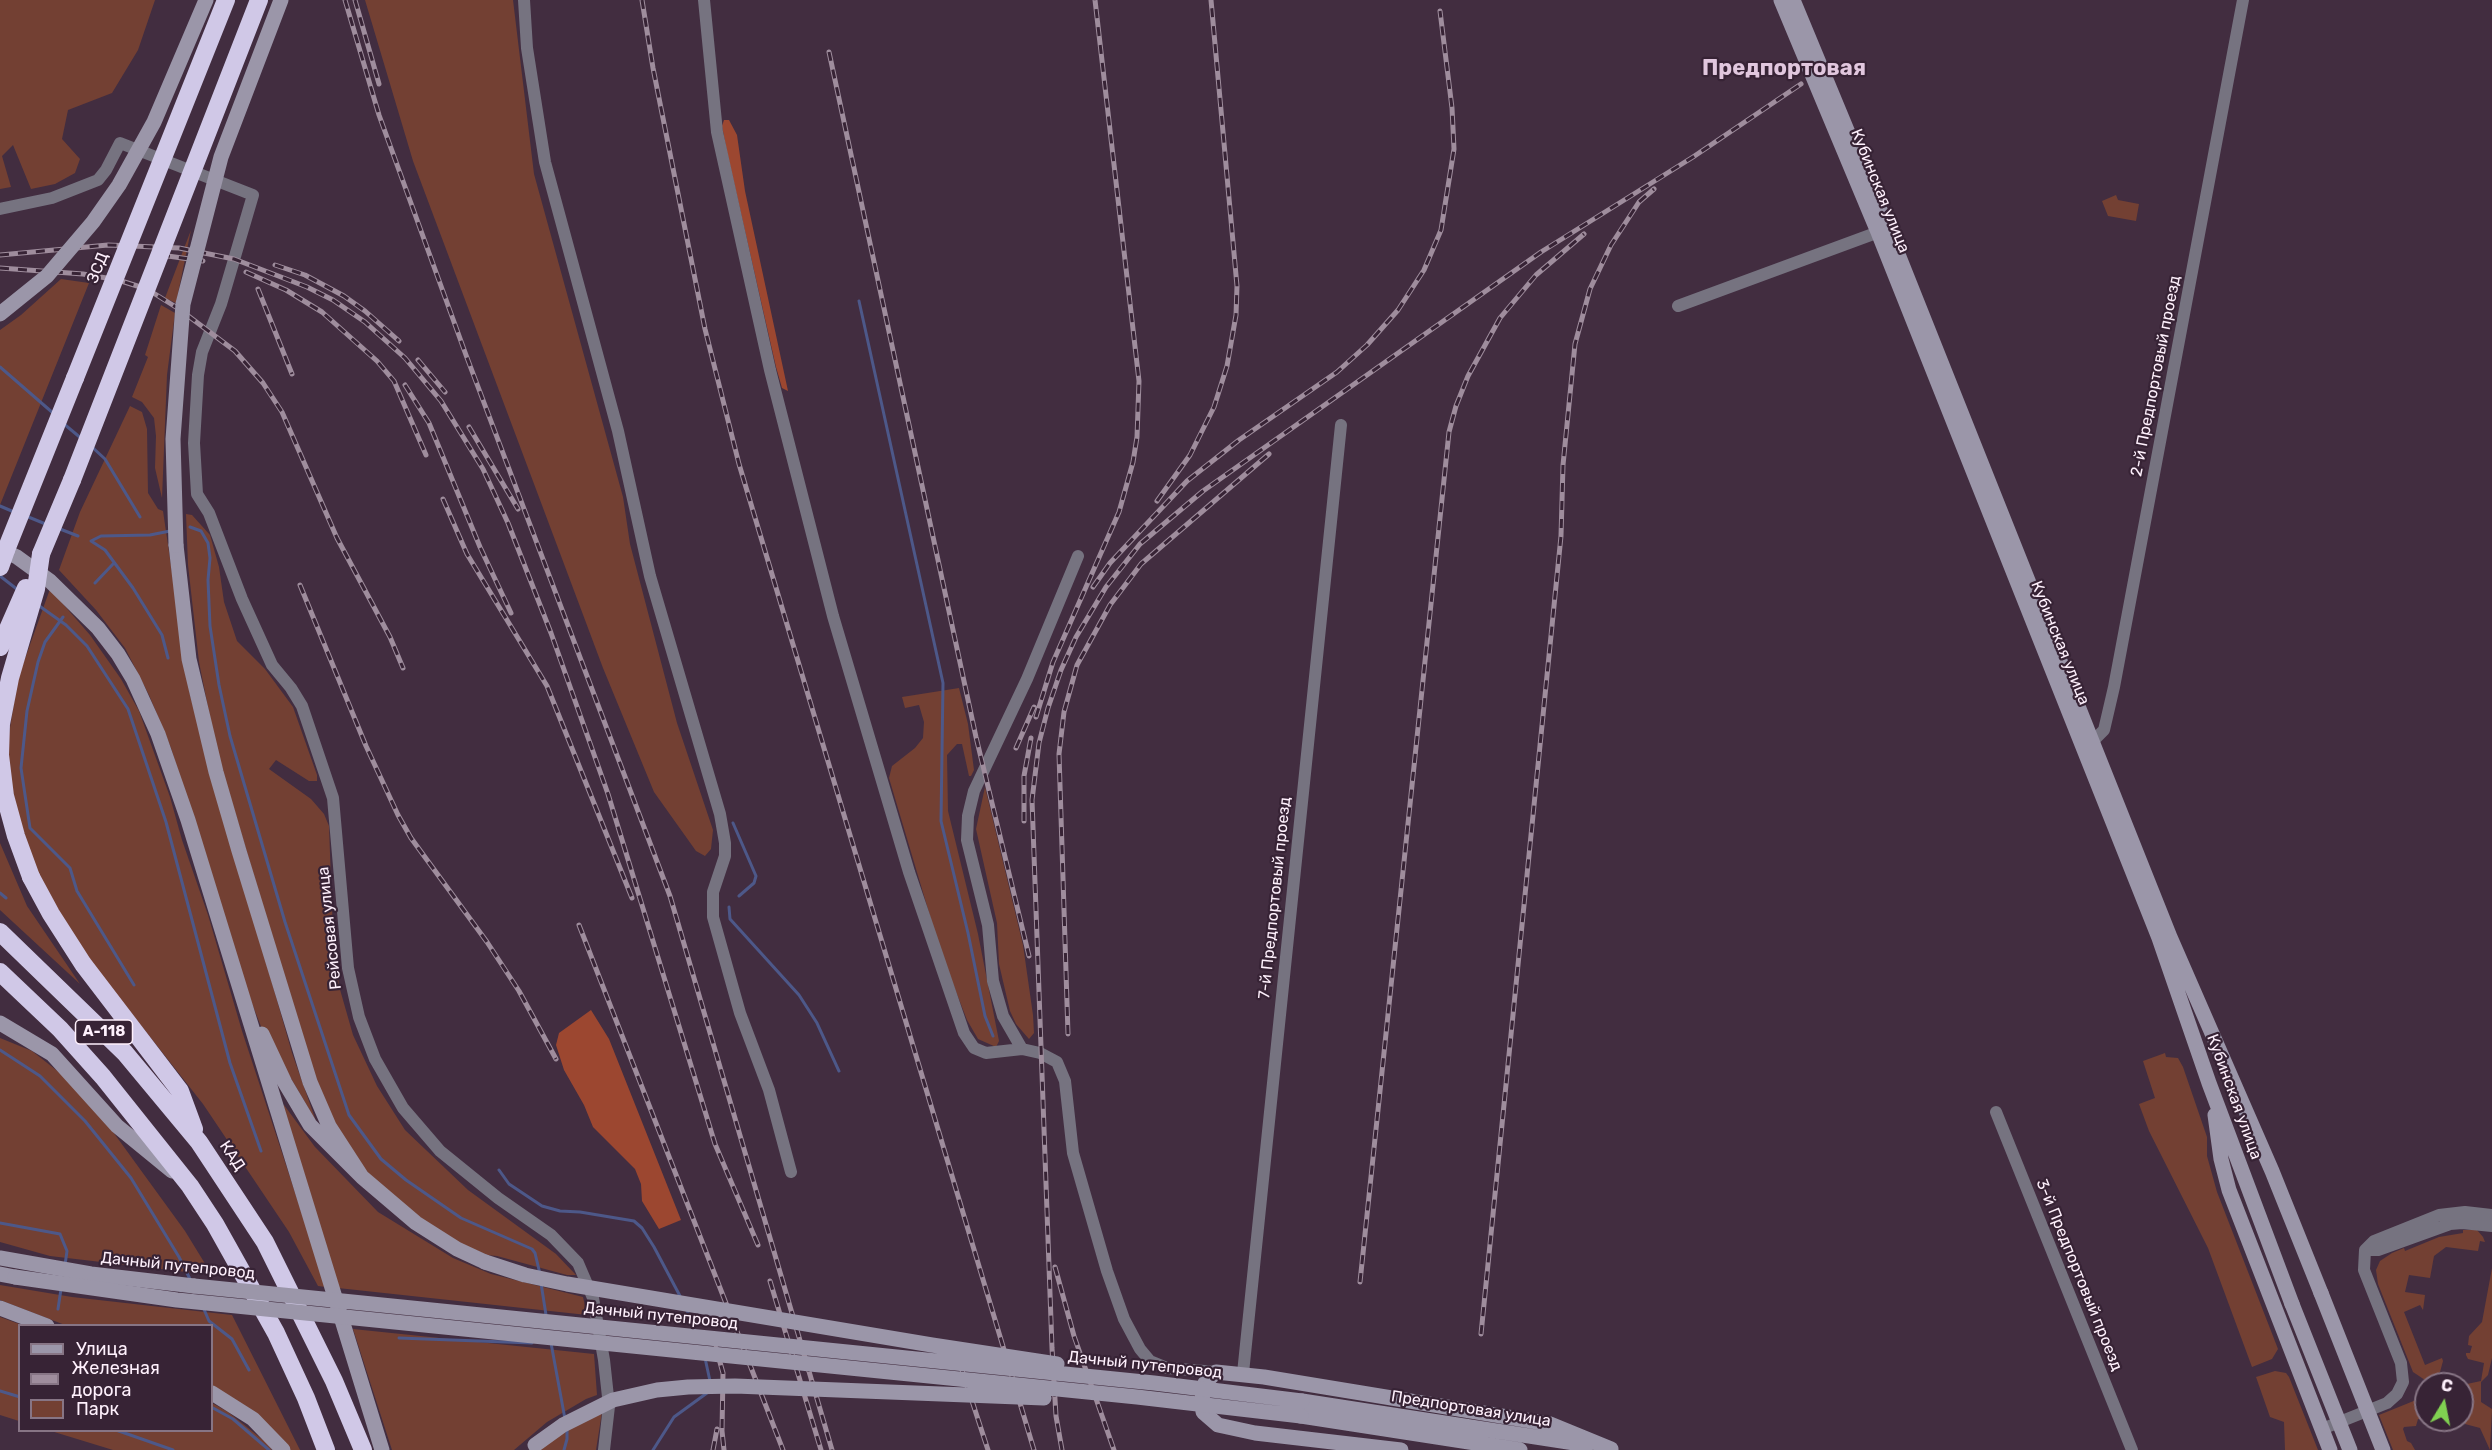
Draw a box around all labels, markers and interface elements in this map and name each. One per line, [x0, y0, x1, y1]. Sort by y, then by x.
district label: Предпортовая [1702, 56, 1866, 82]
street label: Кубинская улица [1846, 126, 1914, 256]
street label: ЗСД [83, 250, 113, 286]
street label: 2-й Предпортовый проезд [2127, 274, 2185, 478]
street label: Кубинская улица [2026, 578, 2094, 708]
street label: 7-й Предпортовый проезд [1255, 796, 1295, 1000]
street label: Рейсовая улица [314, 866, 346, 990]
road number: А-118 [76, 1020, 132, 1044]
street label: Кубинская улица [2202, 1032, 2266, 1162]
street label: КАД [215, 1137, 249, 1175]
street label: 3-й Предпортовый проезд [2032, 1176, 2126, 1374]
street label: Дачный путепровод [100, 1248, 256, 1284]
street label: Дачный путепровод [583, 1298, 739, 1334]
legend [18, 1324, 213, 1432]
text: Улица [76, 1338, 128, 1360]
street label: Дачный путепровод [1067, 1347, 1223, 1383]
text: Железная дорога [71, 1357, 160, 1401]
north arrow [2414, 1372, 2474, 1432]
text: С [2440, 1375, 2454, 1396]
street label: Предпортовая улица [1390, 1387, 1552, 1431]
text: Парк [76, 1398, 119, 1420]

